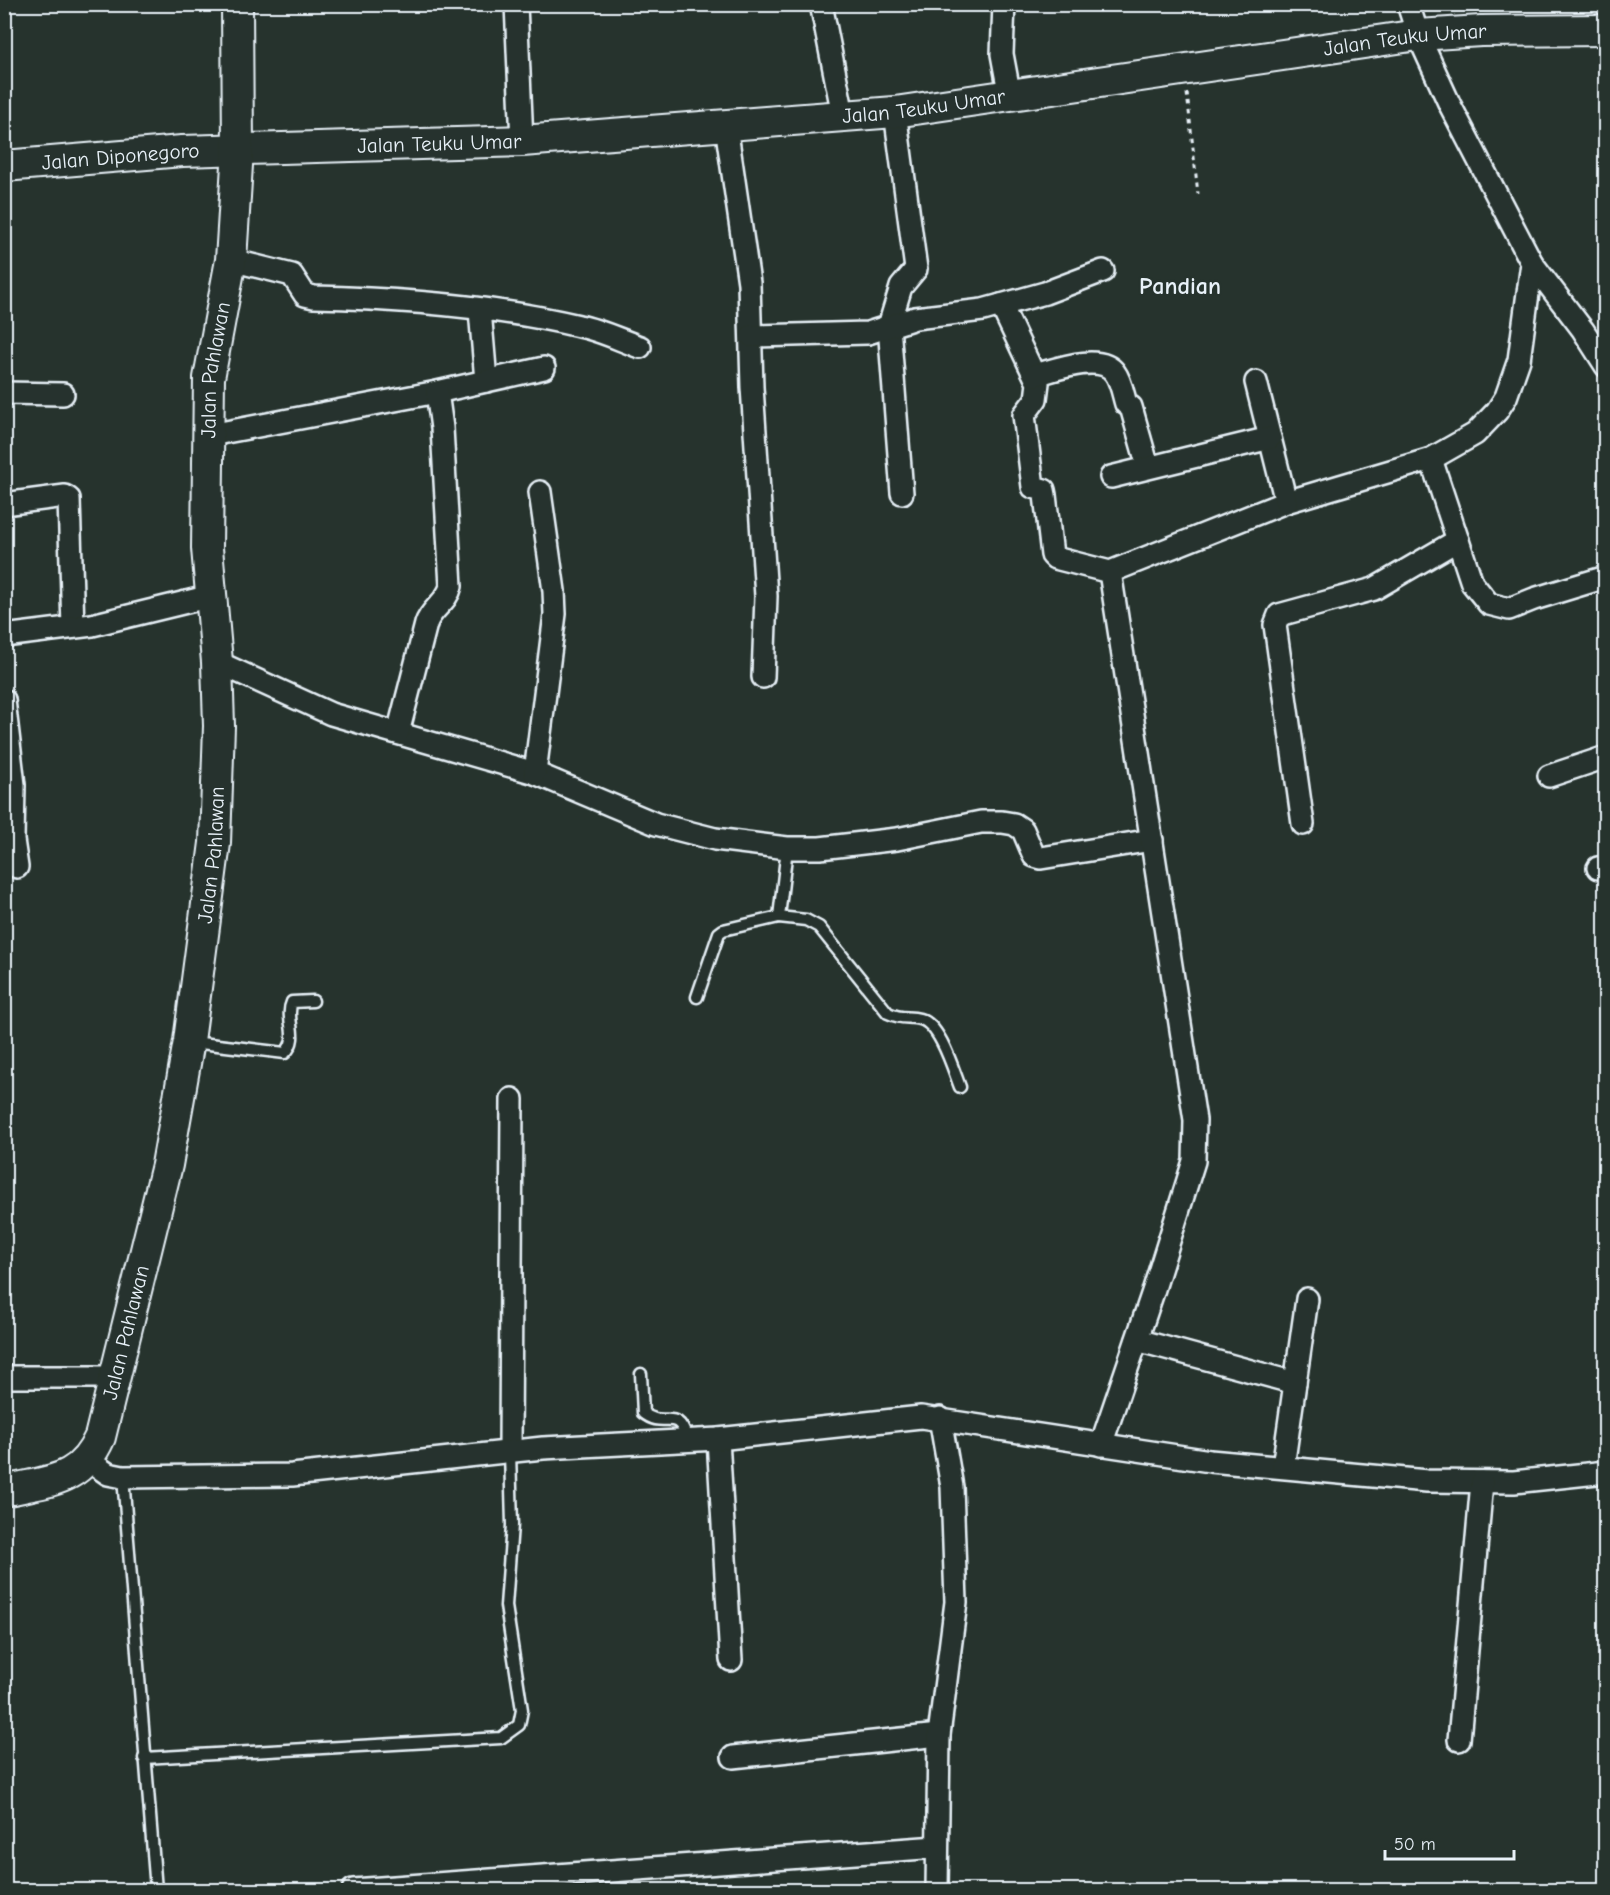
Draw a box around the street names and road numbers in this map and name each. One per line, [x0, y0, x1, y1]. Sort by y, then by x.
street label: Jalan Teuku Umar [1322, 19, 1487, 61]
street label: Jalan Teuku Umar [841, 84, 1007, 128]
street label: Jalan Teuku Umar [357, 129, 522, 158]
street label: Jalan Diponegoro [41, 138, 200, 175]
street label: Jalan Pahlawan [196, 300, 235, 439]
street label: Jalan Pahlawan [193, 786, 229, 925]
street label: Jalan Pahlawan [98, 1263, 154, 1402]

